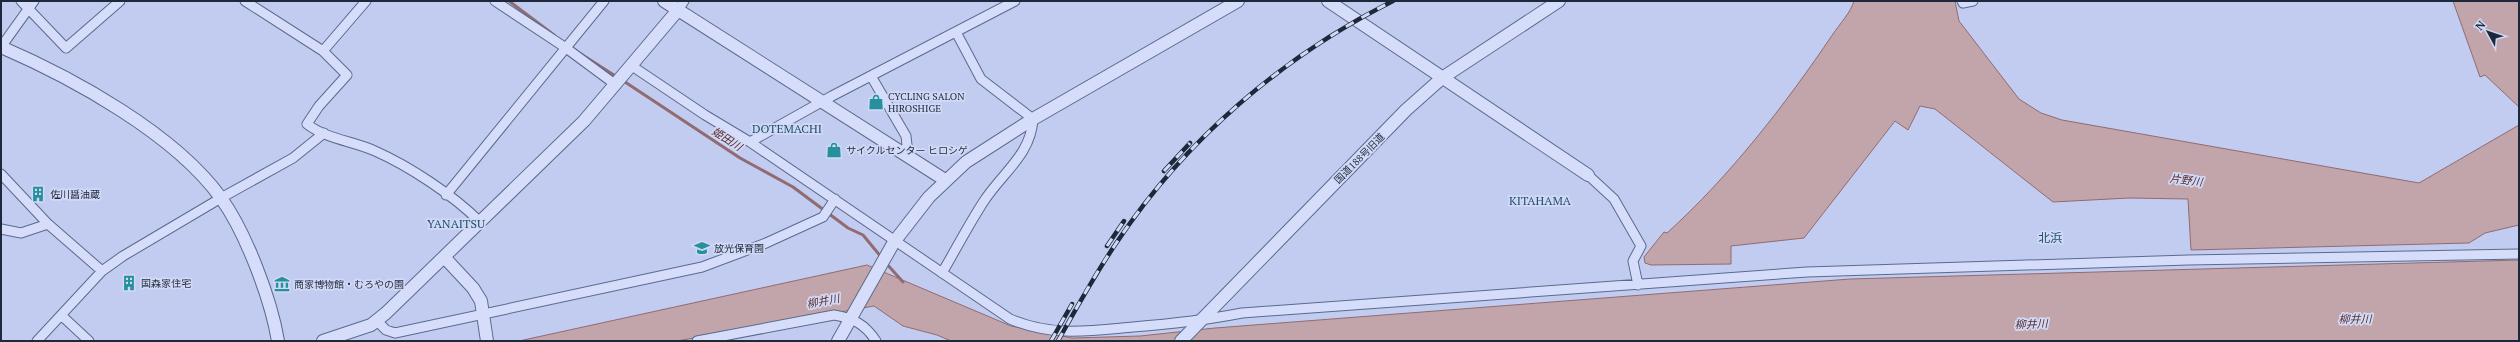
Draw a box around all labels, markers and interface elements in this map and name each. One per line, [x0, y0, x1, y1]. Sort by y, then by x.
north arrow [2468, 12, 2508, 52]
text: N [2472, 17, 2489, 33]
place label: CYCLING SALON HIROSHIGE [888, 90, 965, 115]
shop icon: CYCLING SALON HIROSHIGE [867, 93, 885, 111]
district label: DOTEMACHI [752, 121, 822, 136]
water label: 姫田川 [709, 124, 745, 154]
street label: 国道188号旧道 [1331, 130, 1387, 186]
shop icon: サイクルセンター ヒロシゲ [825, 141, 843, 159]
place label: サイクルセンター ヒロシゲ [846, 144, 968, 157]
water label: 片野川 [2169, 171, 2204, 189]
building icon: 佐川醤油蔵 [29, 185, 47, 203]
place label: 佐川醤油蔵 [50, 188, 100, 201]
district label: KITAHAMA [1509, 193, 1572, 208]
district label: YANAITSU [427, 216, 485, 231]
district label: 北浜 [2038, 230, 2062, 245]
school or university icon: 放光保育園 [693, 239, 711, 257]
place label: 放光保育園 [714, 242, 764, 255]
building icon: 国森家住宅 [120, 274, 138, 292]
museum icon: 商家博物館・むろやの園 [273, 275, 291, 293]
place label: 国森家住宅 [141, 277, 191, 290]
place label: 商家博物館・むろやの園 [294, 278, 404, 291]
water label: 柳井川 [805, 291, 842, 311]
water label: 柳井川 [2339, 312, 2372, 326]
water label: 柳井川 [2014, 316, 2049, 332]

